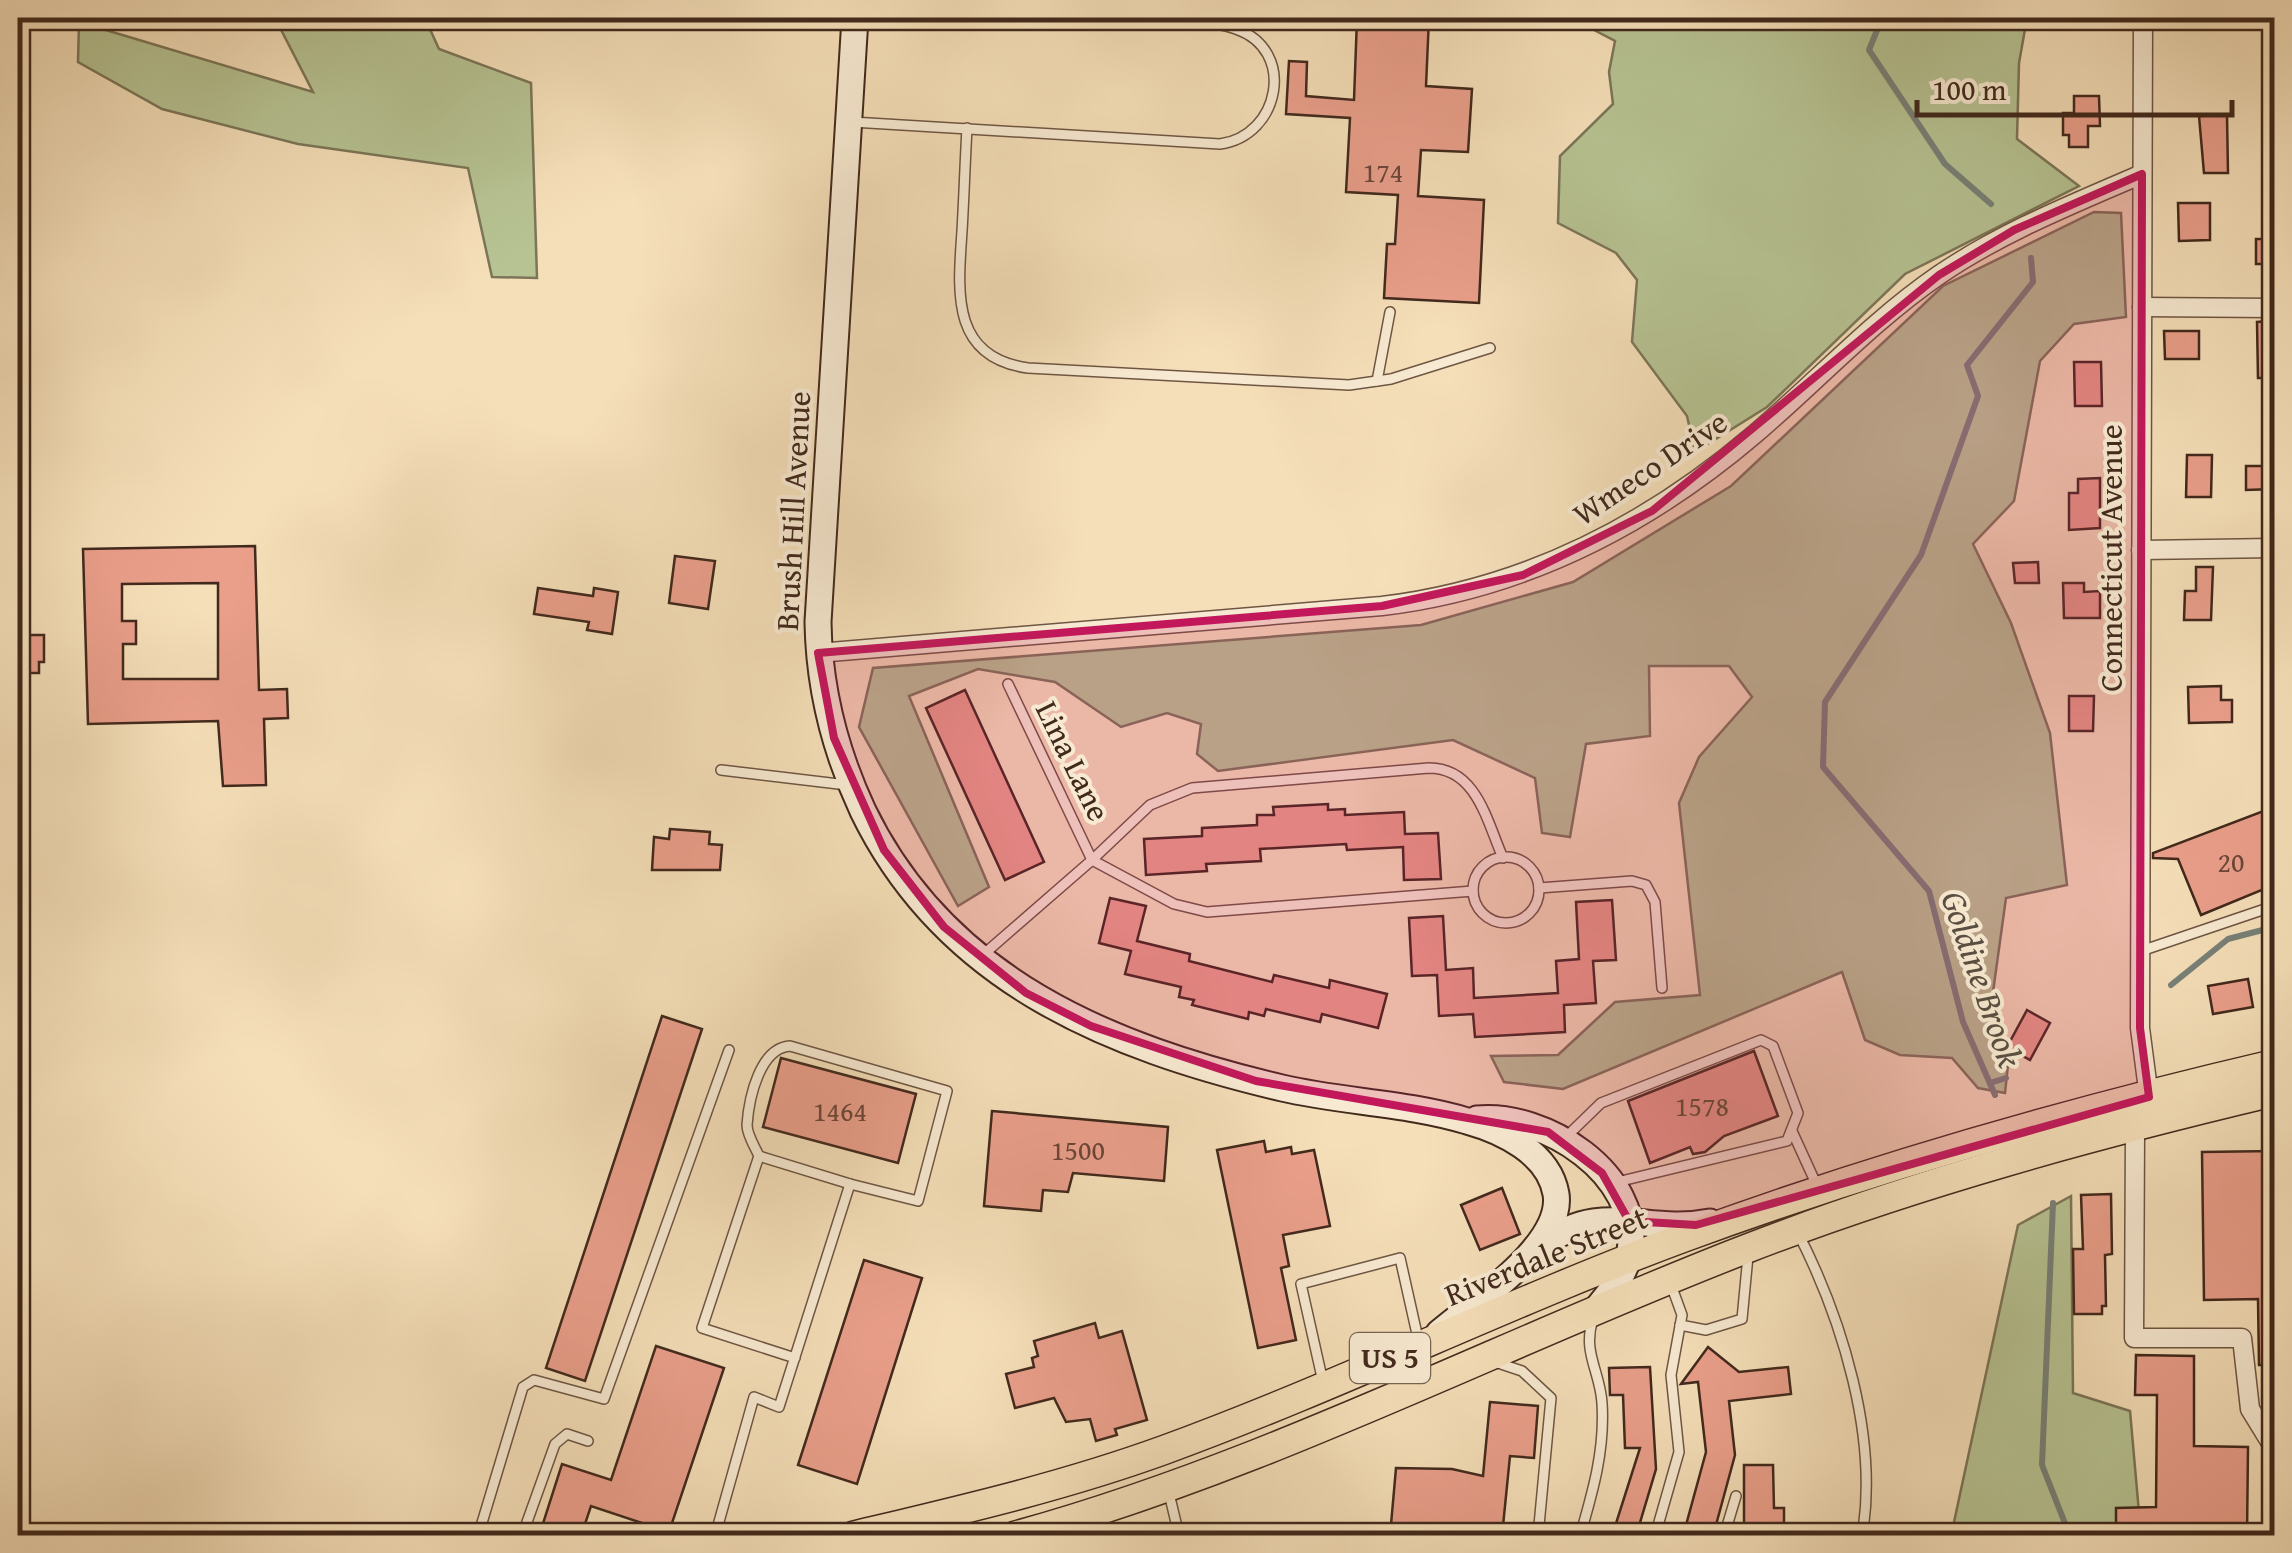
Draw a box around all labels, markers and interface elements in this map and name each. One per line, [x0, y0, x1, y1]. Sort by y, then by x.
scale bar [1917, 55, 2232, 117]
text: 100 m [1932, 67, 2007, 111]
house number: 174 [1363, 151, 1403, 192]
street label: Brush Hill Avenue [763, 390, 822, 632]
street label: Wmeco Drive [1563, 398, 1737, 537]
street label: Connecticut Avenue [2087, 424, 2134, 692]
street label: Lina Lane [1024, 693, 1123, 829]
house number: 20 [2218, 841, 2244, 882]
water label: Goldine Brook [1929, 884, 2037, 1075]
house number: 1578 [1675, 1085, 1729, 1126]
house number: 1464 [813, 1090, 867, 1131]
house number: 1500 [1051, 1129, 1105, 1170]
street label: Riverdale Street [1437, 1194, 1654, 1318]
road number: US 5 [1350, 1333, 1430, 1383]

